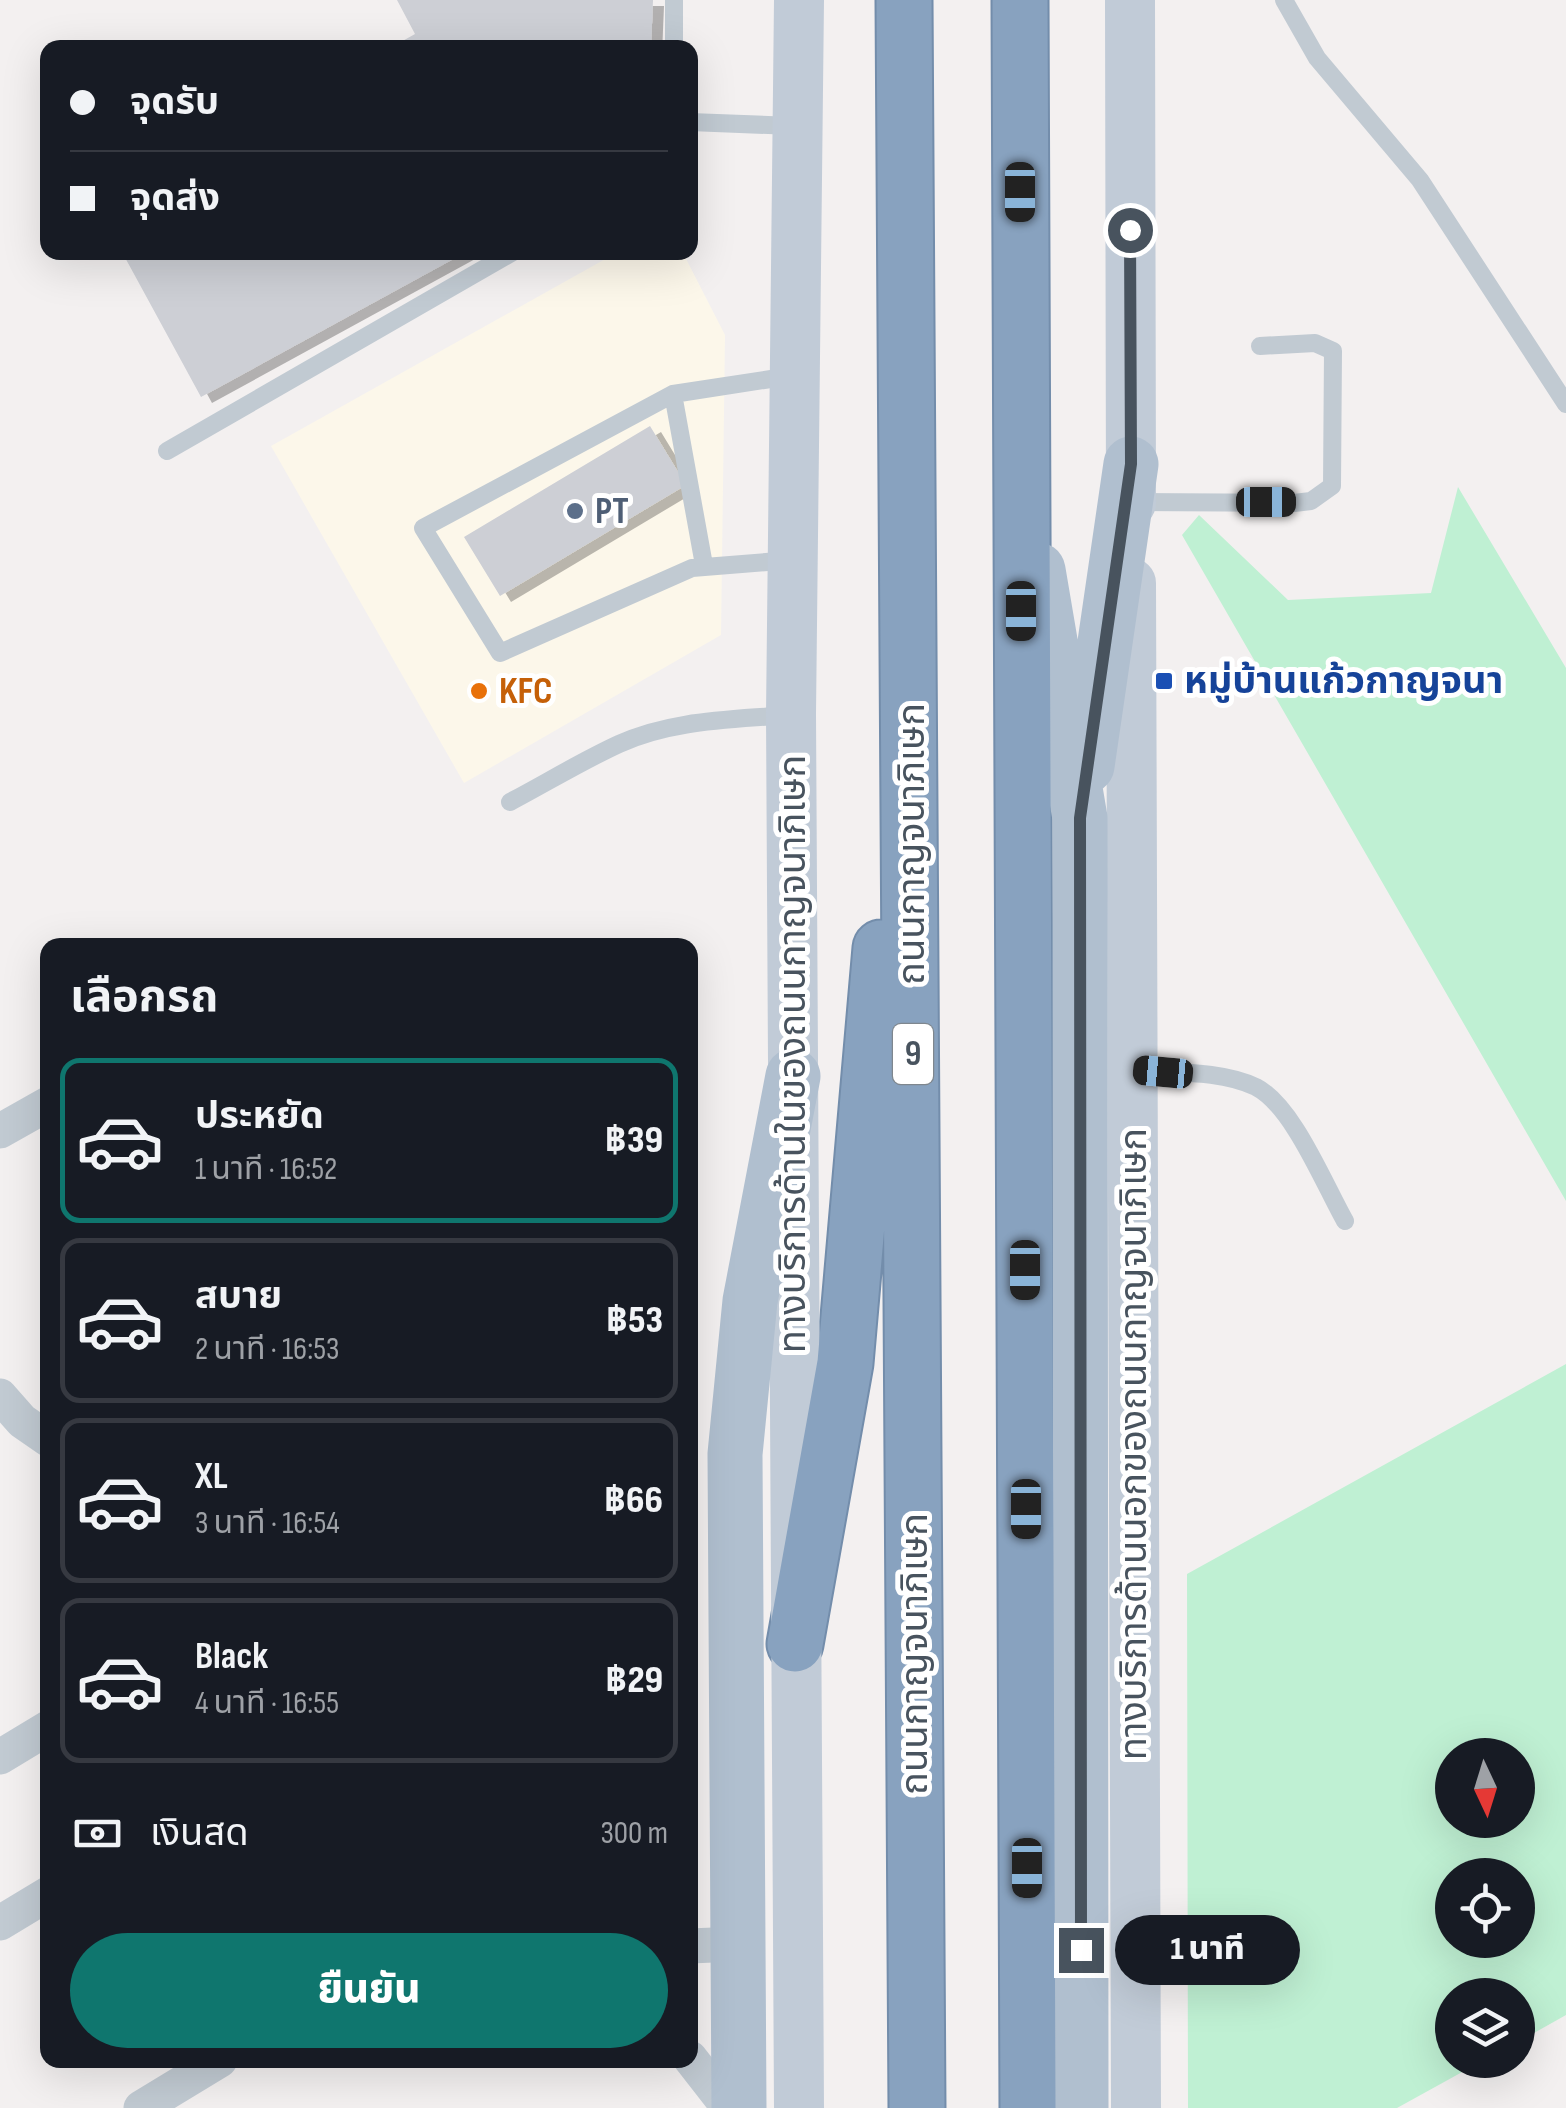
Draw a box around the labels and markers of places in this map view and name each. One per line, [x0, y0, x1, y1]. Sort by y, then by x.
place label: PT [595, 489, 629, 534]
marker: PT [564, 500, 586, 522]
place label: หมู่บ้านแก้วกาญจนา [1184, 659, 1503, 704]
place label: KFC [499, 669, 552, 714]
marker: หมู่บ้านแก้วกาญจนา [1153, 670, 1175, 692]
marker: KFC [468, 680, 490, 702]

